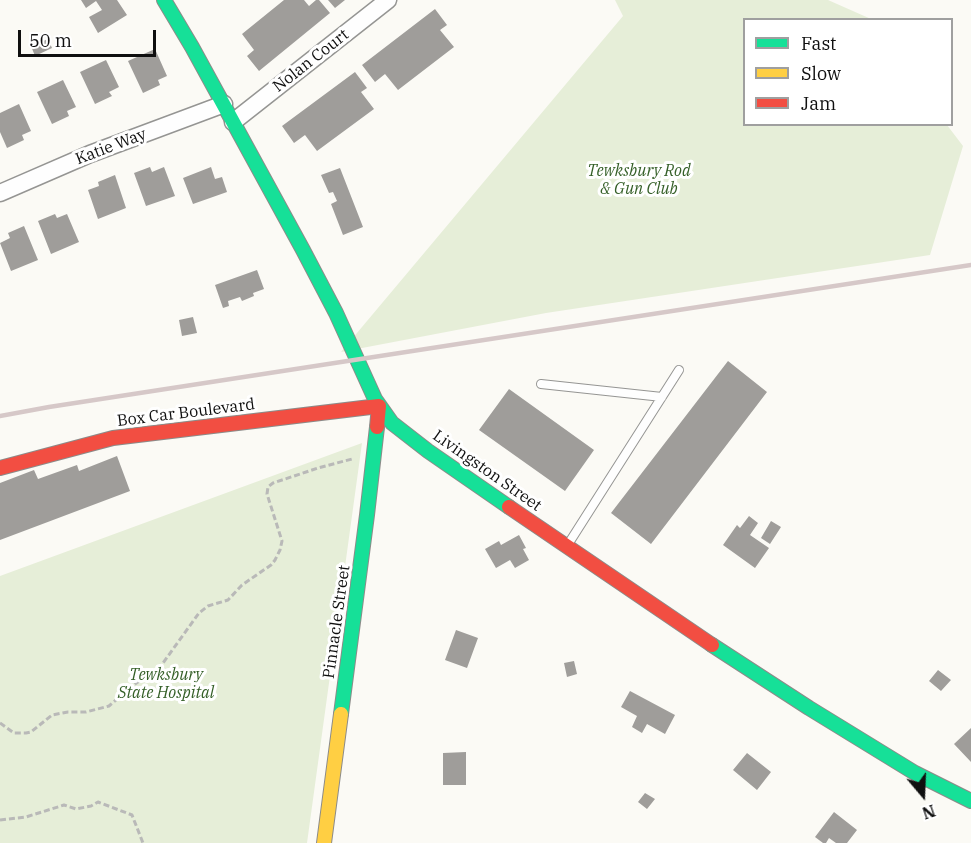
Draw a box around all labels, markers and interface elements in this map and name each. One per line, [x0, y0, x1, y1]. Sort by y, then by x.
scale bar [21, 18, 159, 56]
legend [743, 18, 953, 126]
street label: Nolan Court [269, 25, 353, 97]
text: 50 m [29, 29, 72, 52]
text: Fast [801, 32, 836, 55]
text: Slow [801, 62, 841, 85]
text: Jam [801, 92, 836, 115]
street label: Katie Way [73, 125, 149, 169]
park label: Tewksbury Rod & Gun Club [587, 161, 691, 199]
street label: Box Car Boulevard [116, 395, 256, 431]
street label: Livingston Street [429, 426, 545, 516]
street label: Pinnacle Street [320, 564, 354, 680]
park label: Tewksbury State Hospital [118, 665, 214, 703]
north arrow [893, 765, 953, 825]
text: N [920, 801, 938, 824]

